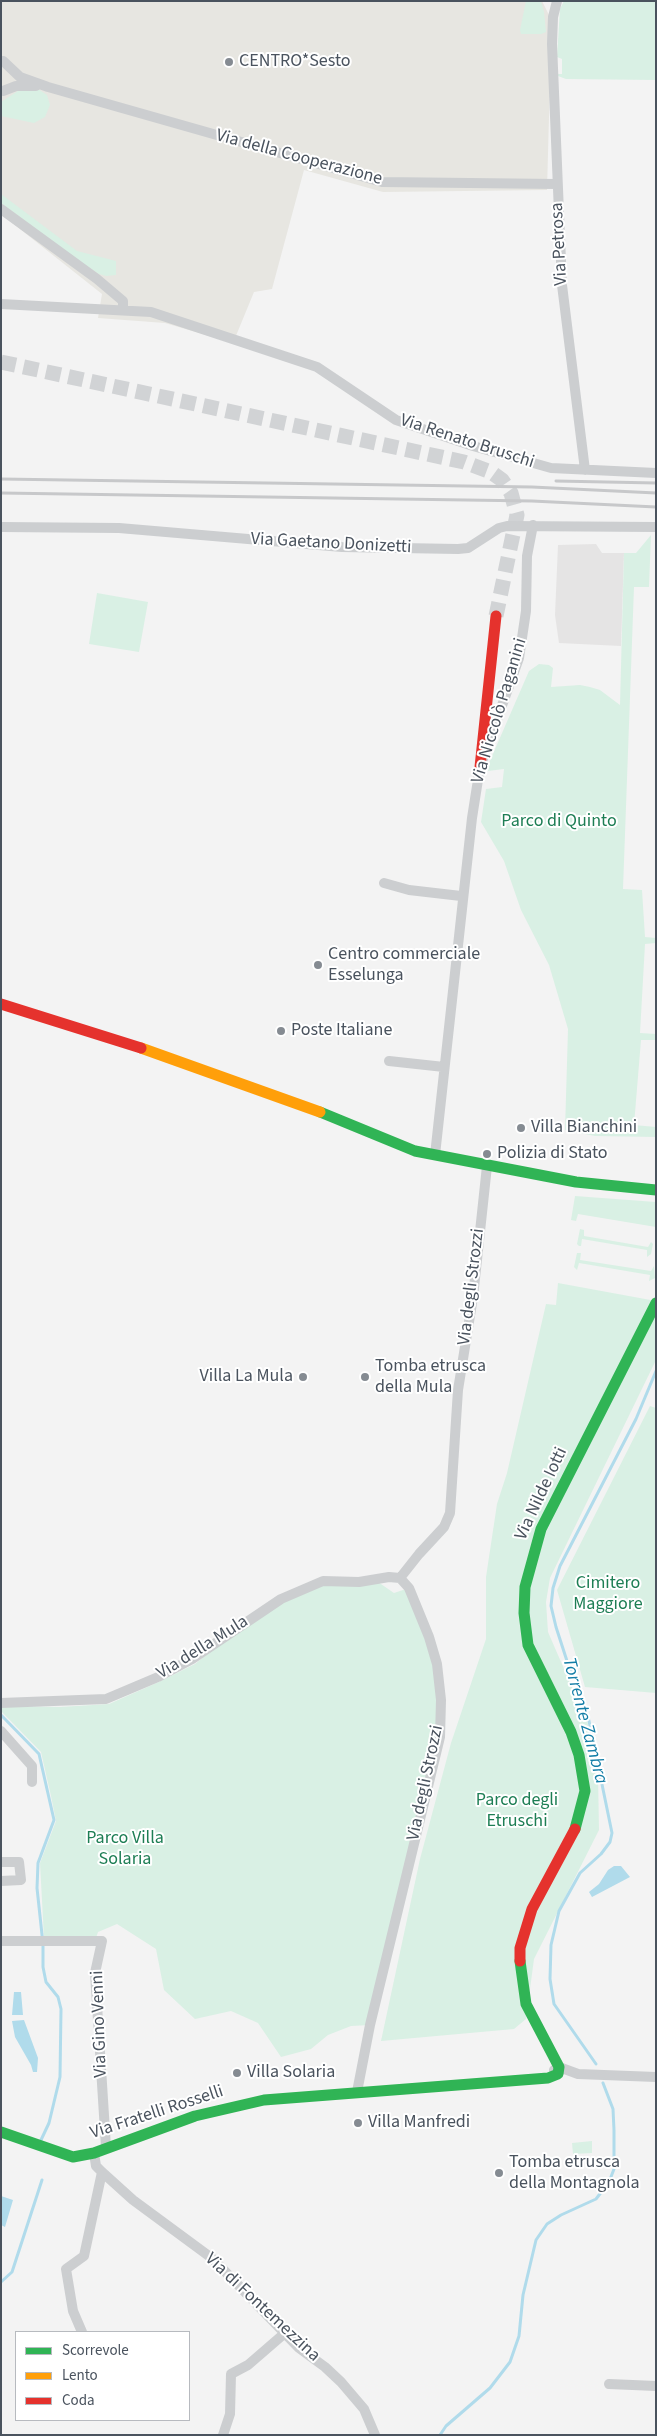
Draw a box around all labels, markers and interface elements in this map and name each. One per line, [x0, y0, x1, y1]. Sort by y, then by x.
place label: CENTRO*Sesto [239, 51, 350, 73]
marker: CENTRO*Sesto [223, 56, 235, 68]
street label: Via della Cooperazione [213, 125, 385, 191]
street label: Via Petrosa [547, 202, 573, 286]
street label: Via Renato Bruschi [397, 410, 537, 474]
street label: Via Gaetano Donizetti [250, 529, 412, 559]
street label: Via Niccolò Paganini [468, 636, 532, 786]
park label: Parco di Quinto [501, 811, 617, 833]
place label: Centro commerciale Esselunga [328, 944, 480, 986]
marker: Centro commerciale Esselunga [312, 959, 324, 971]
place label: Poste Italiane [291, 1020, 392, 1042]
marker: Poste Italiane [275, 1025, 287, 1037]
place label: Villa Bianchini [531, 1117, 637, 1139]
marker: Villa Bianchini [515, 1122, 527, 1134]
place label: Polizia di Stato [497, 1143, 608, 1165]
marker: Polizia di Stato [481, 1148, 493, 1160]
street label: Via degli Strozzi [454, 1227, 490, 1347]
place label: Tomba etrusca della Mula [375, 1356, 486, 1398]
place label: Villa La Mula [199, 1366, 293, 1388]
marker: Villa La Mula [297, 1371, 309, 1383]
marker: Tomba etrusca della Mula [359, 1371, 371, 1383]
street label: Via Nilde Iotti [511, 1444, 573, 1544]
park label: Cimitero Maggiore [573, 1573, 643, 1616]
street label: Via della Mula [153, 1611, 253, 1685]
water label: Torrente Zambra [556, 1655, 612, 1787]
street label: Via degli Strozzi [403, 1723, 449, 1843]
park label: Parco degli Etruschi [476, 1790, 558, 1832]
park label: Parco Villa Solaria [86, 1828, 164, 1870]
street label: Via Gino Venni [87, 1970, 113, 2078]
place label: Villa Solaria [247, 2062, 335, 2084]
marker: Villa Solaria [231, 2067, 243, 2079]
street label: Via Fratelli Rosselli [88, 2081, 226, 2145]
place label: Villa Manfredi [368, 2112, 470, 2134]
marker: Villa Manfredi [352, 2117, 364, 2129]
place label: Tomba etrusca della Montagnola [509, 2152, 640, 2194]
marker: Tomba etrusca della Montagnola [493, 2167, 505, 2179]
street label: Via di Fontemezzina [200, 2249, 324, 2367]
legend [15, 2331, 190, 2421]
text: Scorrevole [62, 2340, 129, 2361]
text: Lento [62, 2365, 98, 2386]
text: Coda [62, 2390, 95, 2411]

